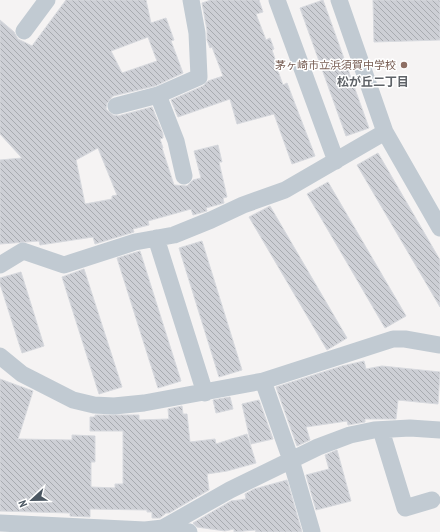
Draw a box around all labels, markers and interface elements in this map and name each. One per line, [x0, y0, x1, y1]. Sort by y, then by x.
place label: 茅ヶ崎市立浜須賀中学校 [275, 58, 396, 72]
marker: 茅ヶ崎市立浜須賀中学校 [399, 60, 409, 70]
district label: 松が丘二丁目 [337, 74, 409, 89]
north arrow [12, 480, 52, 520]
text: N [15, 498, 30, 509]

